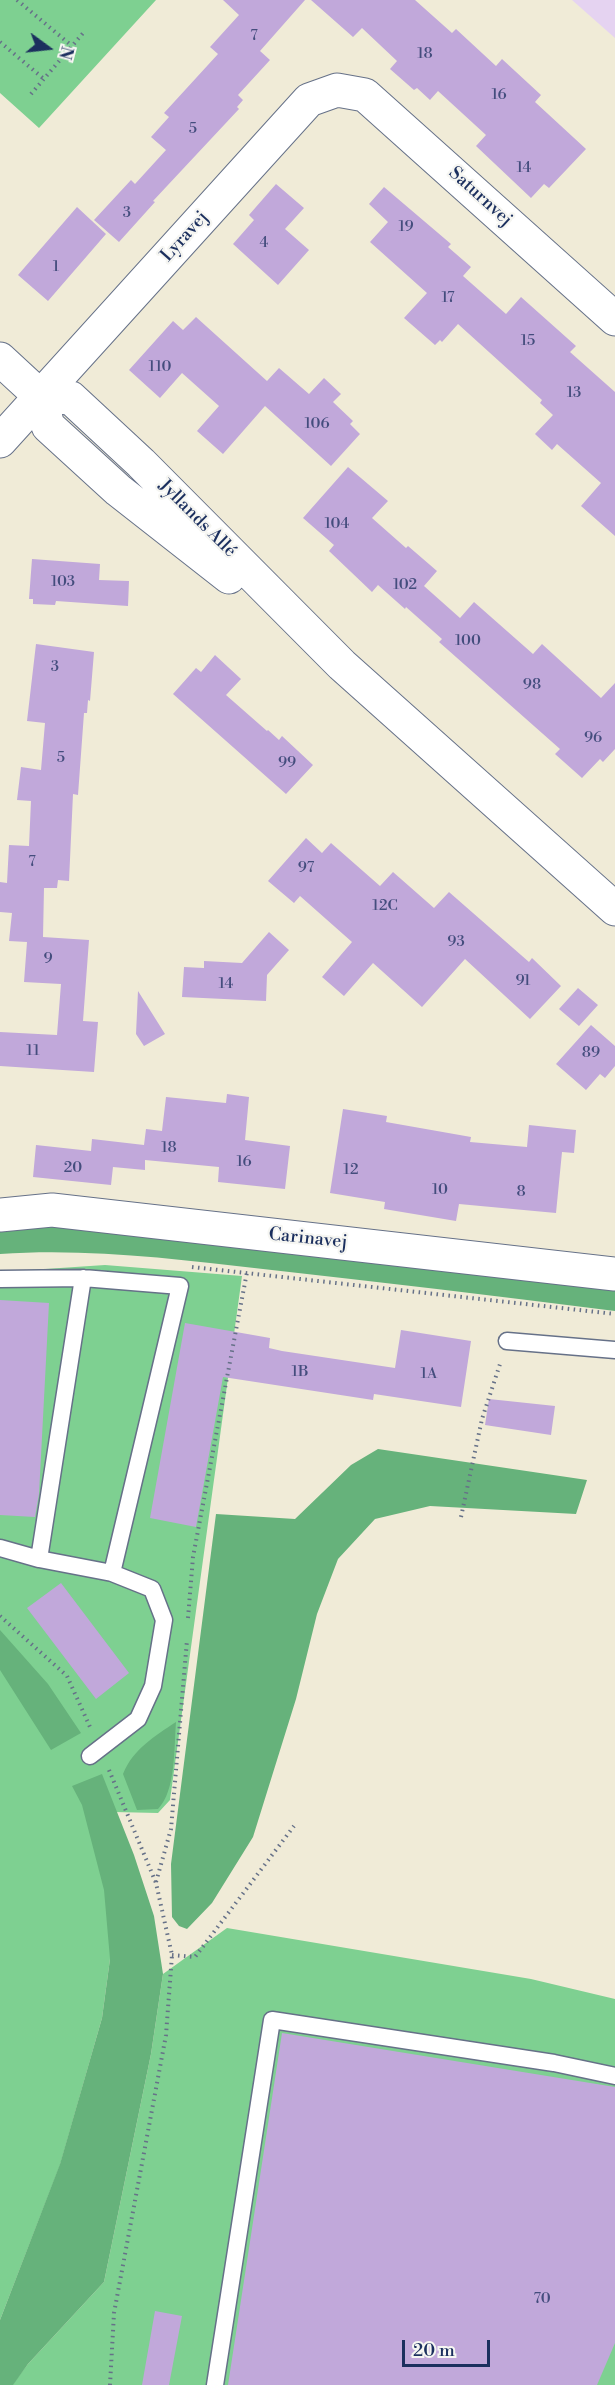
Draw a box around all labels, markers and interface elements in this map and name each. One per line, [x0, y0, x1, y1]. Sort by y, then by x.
north arrow [18, 18, 78, 78]
house number: 7 [250, 27, 258, 45]
text: N [54, 44, 77, 61]
house number: 18 [417, 45, 433, 63]
house number: 16 [491, 86, 507, 104]
house number: 5 [189, 120, 197, 138]
house number: 14 [517, 159, 531, 177]
street label: Saturnvej [444, 163, 516, 231]
house number: 3 [123, 204, 131, 222]
street label: Lyravej [157, 207, 213, 267]
house number: 19 [398, 218, 414, 236]
house number: 4 [260, 234, 268, 252]
house number: 1 [53, 258, 59, 276]
house number: 17 [441, 289, 455, 307]
house number: 15 [521, 332, 535, 350]
house number: 110 [149, 358, 171, 376]
house number: 13 [567, 384, 581, 402]
house number: 106 [304, 415, 330, 433]
street label: Jyllands Allé [154, 476, 240, 562]
house number: 104 [325, 515, 349, 533]
house number: 103 [51, 573, 75, 591]
house number: 102 [393, 576, 417, 594]
house number: 100 [455, 632, 481, 650]
house number: 3 [51, 658, 59, 676]
house number: 98 [523, 676, 541, 694]
house number: 96 [584, 729, 602, 747]
house number: 5 [57, 749, 65, 767]
house number: 99 [278, 754, 296, 772]
house number: 7 [28, 853, 36, 871]
house number: 97 [298, 859, 314, 877]
house number: 12C [372, 897, 398, 915]
house number: 93 [447, 933, 465, 951]
house number: 9 [43, 950, 53, 968]
house number: 91 [515, 972, 531, 990]
house number: 14 [219, 975, 233, 993]
house number: 11 [26, 1042, 40, 1060]
house number: 89 [582, 1044, 600, 1062]
house number: 18 [161, 1139, 177, 1157]
house number: 16 [236, 1153, 252, 1171]
house number: 20 [64, 1159, 82, 1177]
house number: 12 [343, 1161, 359, 1179]
house number: 10 [432, 1181, 448, 1199]
house number: 8 [516, 1183, 526, 1201]
street label: Carinavej [268, 1224, 348, 1254]
house number: 1B [291, 1363, 309, 1381]
house number: 1A [421, 1365, 437, 1383]
house number: 70 [533, 2290, 551, 2308]
scale bar [405, 2328, 494, 2366]
text: 20 m [413, 2339, 455, 2362]

